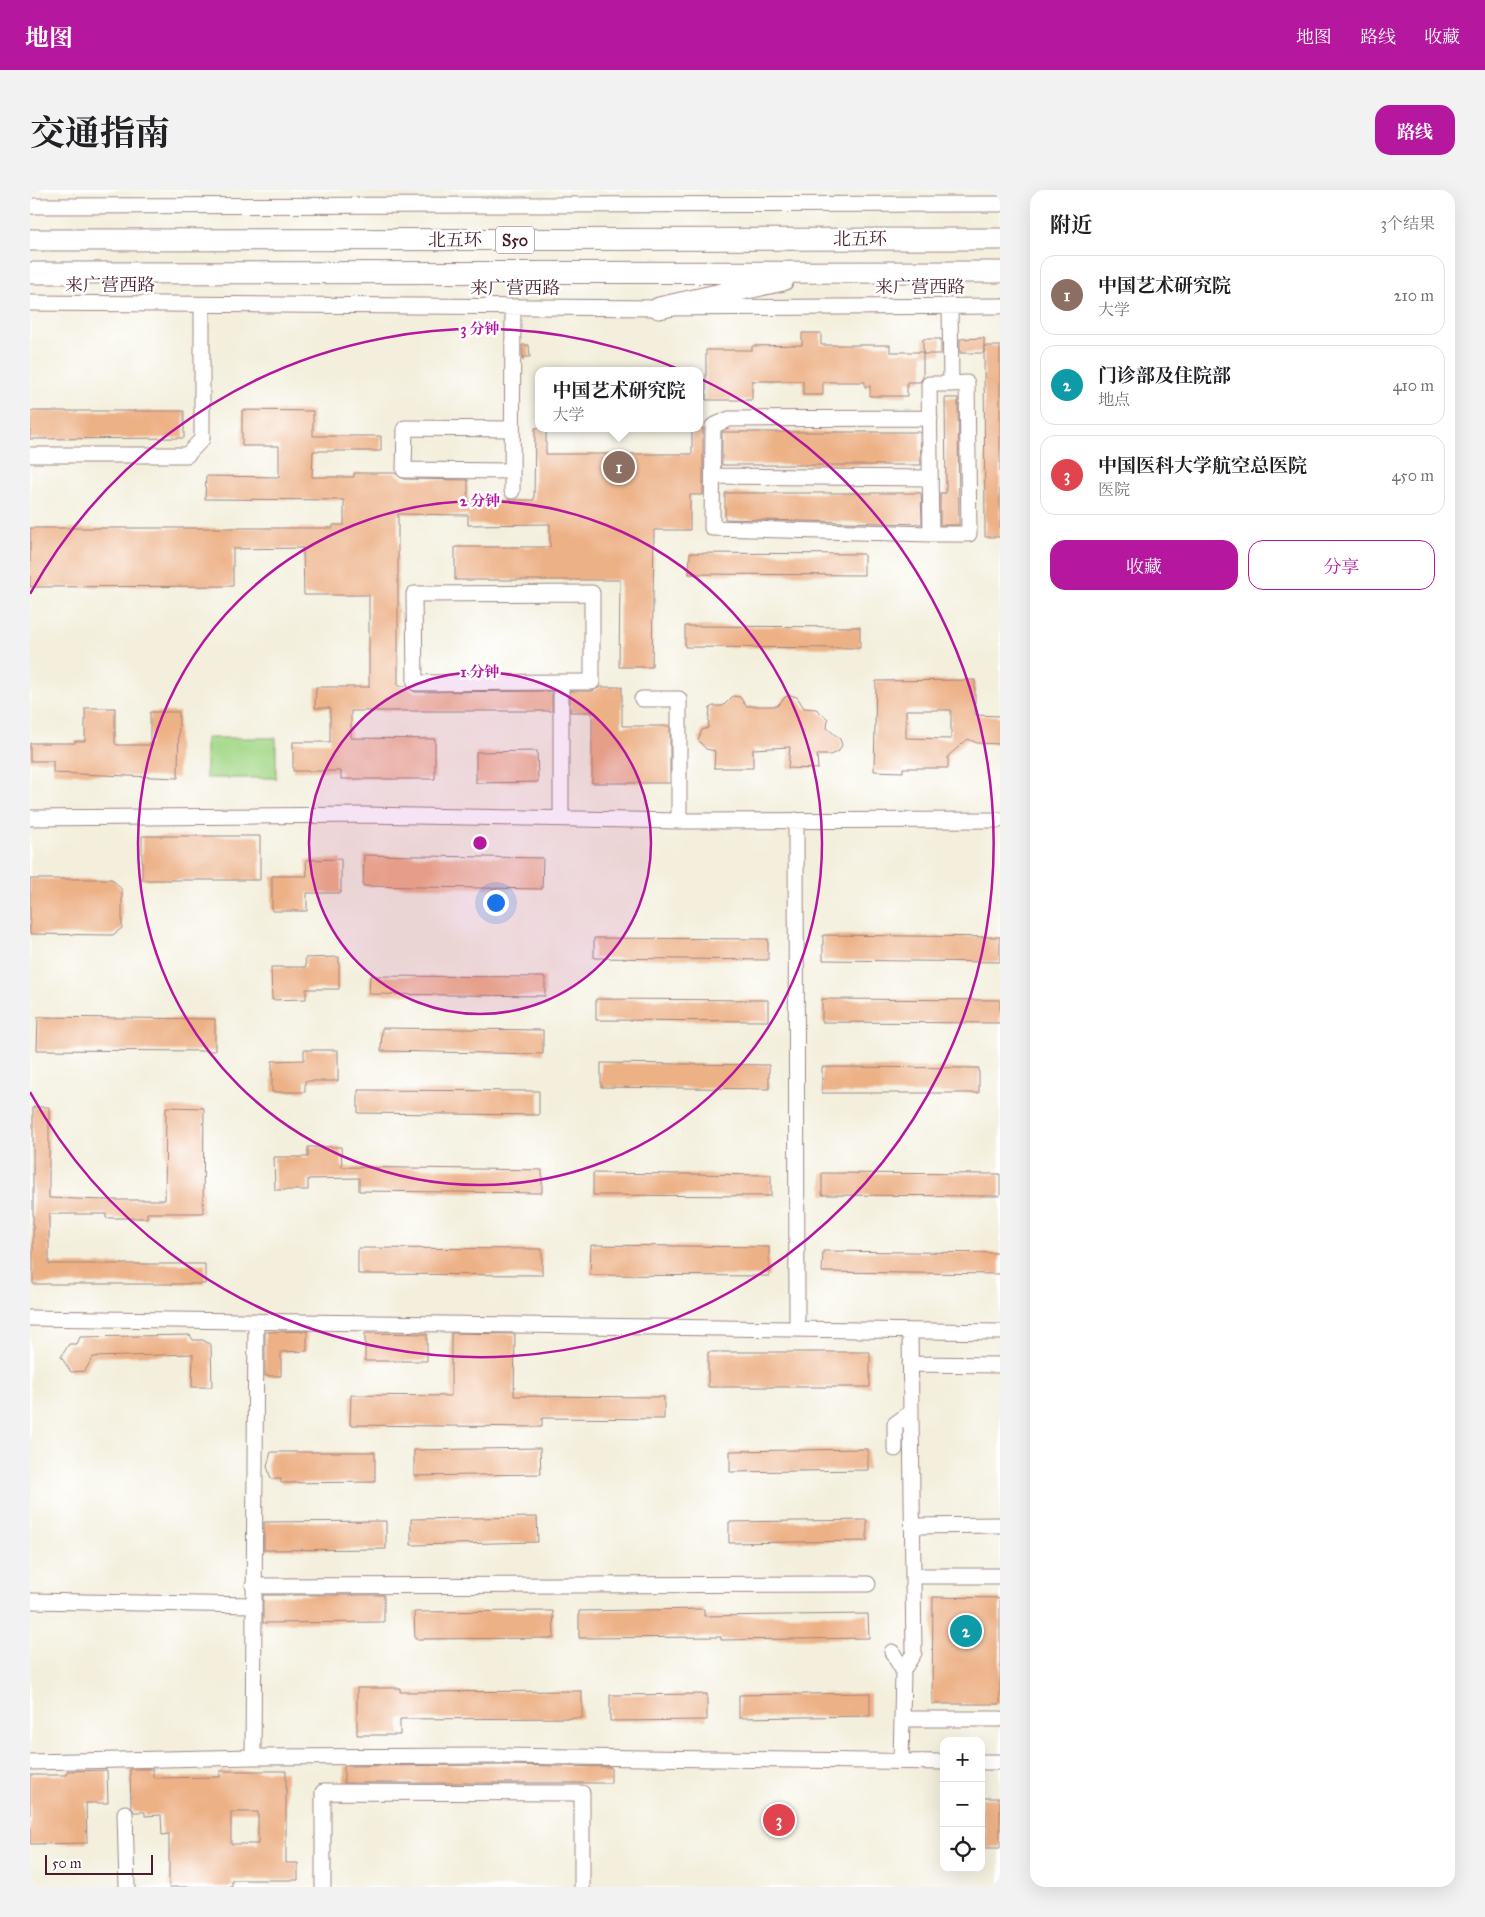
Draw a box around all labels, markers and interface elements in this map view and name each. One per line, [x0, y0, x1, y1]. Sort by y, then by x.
text: 地图 [25, 23, 73, 53]
text: 地图 [1296, 26, 1332, 48]
text: 路线 [1360, 26, 1396, 48]
text: 收藏 [1424, 26, 1460, 48]
button: 路线 [1375, 105, 1455, 155]
text: 交通指南 [30, 112, 170, 155]
text: 附近 [1050, 212, 1092, 238]
text: 3个结果 [1381, 214, 1435, 233]
road number: S50 [496, 226, 534, 254]
street label: 北五环 [833, 228, 887, 250]
street label: 北五环 [428, 229, 482, 251]
street label: 来广营西路 [65, 274, 155, 296]
text: 中国艺术研究院 [1098, 274, 1231, 297]
street label: 来广营西路 [875, 276, 965, 298]
street label: 来广营西路 [470, 277, 560, 299]
text: 1 [1064, 286, 1070, 305]
text: 210 m [1394, 286, 1434, 305]
text: 大学 [1098, 300, 1130, 319]
text: 3 分钟 [460, 320, 500, 339]
text: 门诊部及住院部 [1098, 364, 1231, 387]
popup [535, 367, 703, 432]
text: 2 [1063, 376, 1071, 395]
text: 410 m [1393, 376, 1434, 395]
text: 中国艺术研究院 [552, 379, 686, 402]
text: 地点 [1098, 390, 1130, 409]
text: 大学 [552, 405, 585, 424]
pin: 1 [603, 448, 635, 486]
text: 中国医科大学航空总医院 [1098, 454, 1307, 477]
text: 3 [1064, 466, 1070, 485]
text: 450 m [1391, 466, 1434, 485]
text: 医院 [1098, 480, 1130, 499]
text: 2 分钟 [460, 492, 500, 510]
button: 收藏 [1050, 540, 1238, 590]
button: 分享 [1248, 540, 1435, 590]
text: 1 分钟 [460, 663, 500, 681]
centre of rings [471, 834, 489, 852]
your location [483, 890, 509, 916]
pin: 2 [950, 1612, 982, 1650]
map controls [940, 1737, 985, 1872]
button: + [940, 1737, 985, 1782]
button: − [940, 1782, 985, 1827]
pin: 3 [763, 1801, 795, 1839]
button: locate [940, 1827, 985, 1872]
scale bar [45, 1852, 152, 1875]
text: 50 m [52, 1855, 81, 1872]

